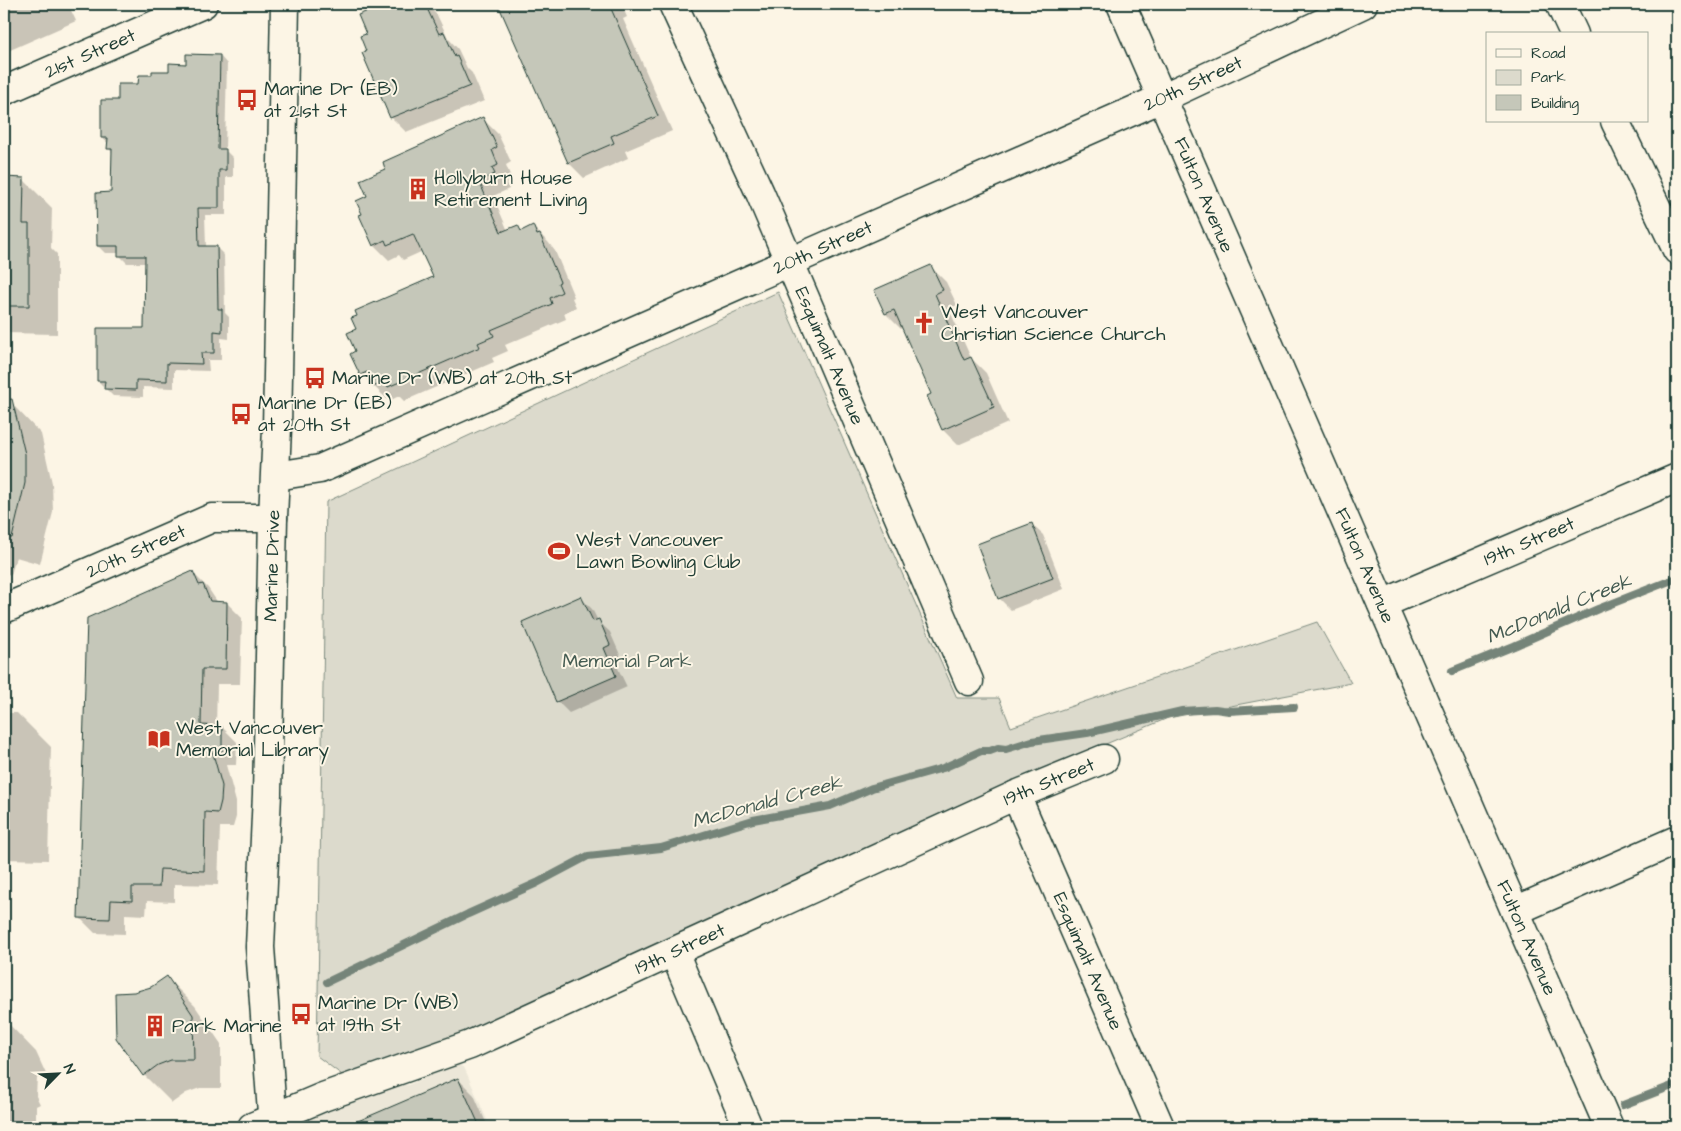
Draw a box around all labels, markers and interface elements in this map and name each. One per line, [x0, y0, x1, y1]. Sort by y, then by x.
street label: 21st Street [40, 21, 140, 85]
legend [1486, 32, 1648, 122]
text: Road [1531, 43, 1566, 64]
street label: 20th Street [1139, 49, 1247, 118]
text: Park [1531, 67, 1566, 88]
place label: Marine Dr (EB) at 21st St [264, 76, 398, 125]
bus stop icon: Marine Dr (EB) at 21st St [234, 87, 260, 113]
text: Building [1531, 93, 1579, 115]
street label: Fulton Avenue [1167, 133, 1241, 257]
place label: Hollyburn House Retirement Living [434, 165, 587, 215]
building icon: Hollyburn House Retirement Living [405, 176, 431, 202]
street label: 20th Street [769, 214, 877, 281]
street label: Esquimalt Avenue [788, 282, 871, 429]
place label: West Vancouver Christian Science Church [941, 299, 1166, 348]
church icon: West Vancouver Christian Science Church [911, 310, 937, 336]
bus stop icon: Marine Dr (WB) at 20th St [302, 365, 328, 391]
place label: Marine Dr (WB) at 20th St [332, 365, 573, 392]
place label: Marine Dr (EB) at 20th St [258, 390, 392, 439]
bus stop icon: Marine Dr (EB) at 20th St [228, 401, 254, 427]
street label: Fulton Avenue [1328, 503, 1402, 627]
street label: Marine Drive [257, 509, 287, 622]
street label: 19th Street [1479, 510, 1579, 573]
street label: 20th Street [82, 517, 190, 585]
place label: West Vancouver Lawn Bowling Club [576, 527, 741, 577]
sports icon: West Vancouver Lawn Bowling Club [546, 538, 572, 564]
water label: McDonald Creek [1482, 567, 1636, 651]
park label: Memorial Park [562, 648, 692, 675]
place label: West Vancouver Memorial Library [176, 715, 329, 765]
library icon: West Vancouver Memorial Library [146, 726, 172, 752]
street label: 19th Street [999, 751, 1099, 813]
water label: McDonald Creek [689, 768, 846, 835]
street label: Fulton Avenue [1490, 876, 1564, 999]
street label: Esquimalt Avenue [1046, 888, 1130, 1034]
street label: 19th Street [630, 916, 730, 981]
place label: Marine Dr (WB) at 19th St [318, 990, 459, 1039]
bus stop icon: Marine Dr (WB) at 19th St [288, 1001, 314, 1027]
building icon: Park Marine [142, 1013, 168, 1039]
place label: Park Marine [172, 1013, 282, 1040]
north arrow [32, 1048, 82, 1098]
text: N [58, 1061, 80, 1077]

